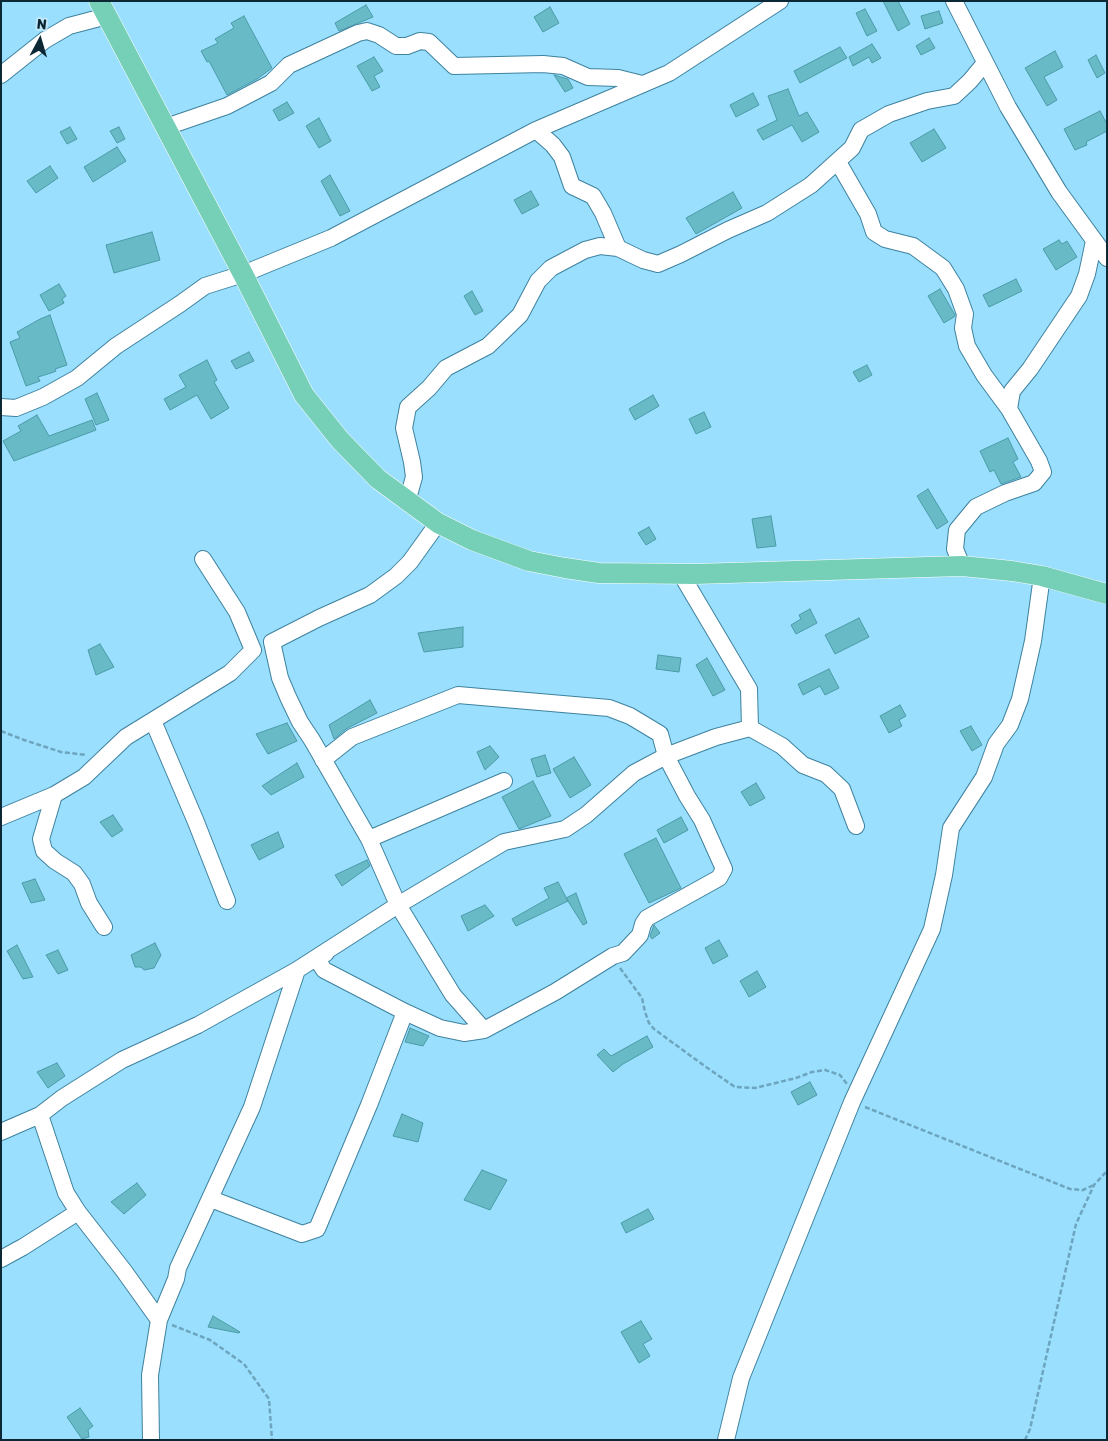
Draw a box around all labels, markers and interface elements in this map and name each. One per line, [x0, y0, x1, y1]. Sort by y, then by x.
north arrow [15, 15, 65, 65]
text: N [36, 16, 48, 34]

